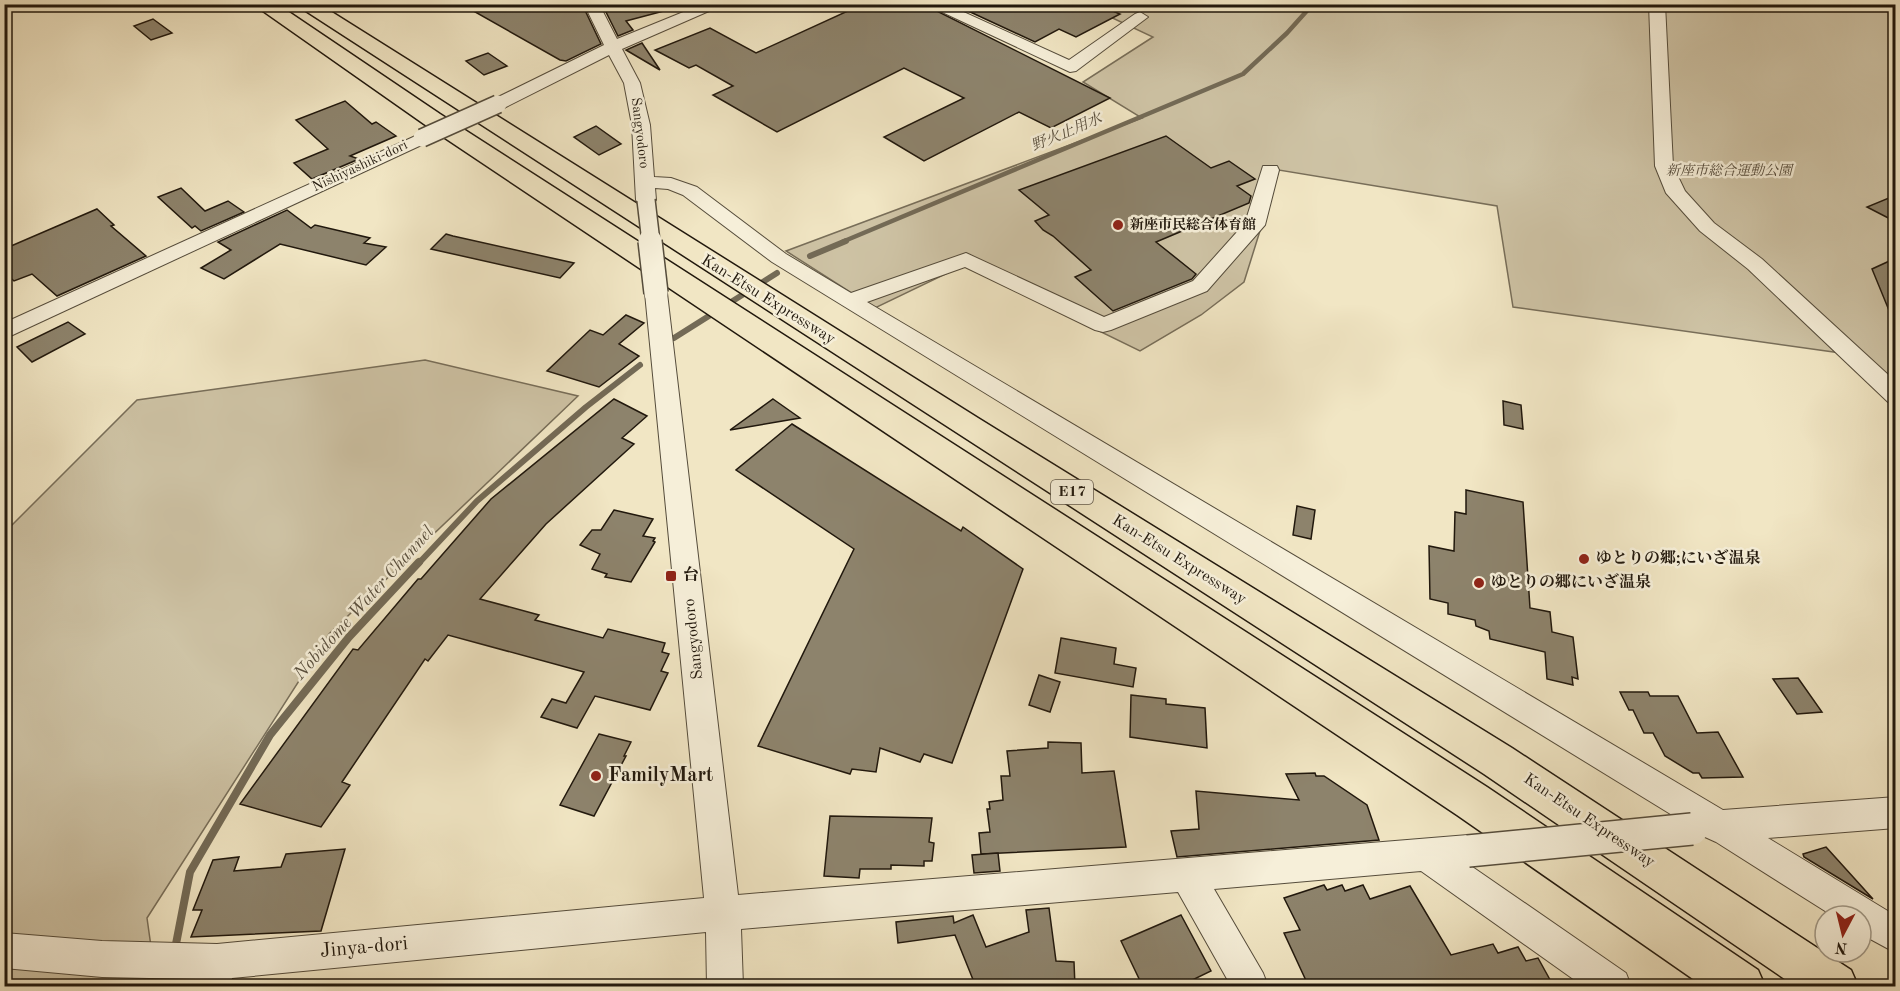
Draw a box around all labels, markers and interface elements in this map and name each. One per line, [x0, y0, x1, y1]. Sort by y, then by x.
street label: Sangyodoro [629, 97, 651, 169]
water label: 野火止用水 [1029, 109, 1106, 155]
street label: Nishiyashiki-dori [310, 138, 410, 194]
park label: 新座市総合運動公園 [1666, 163, 1794, 178]
place label: 新座市民総合体育館 [1130, 217, 1256, 232]
marker: 新座市民総合体育館 [1111, 218, 1125, 232]
street label: Kan-Etsu Expressway [698, 252, 838, 348]
road number: E17 [1051, 480, 1093, 504]
street label: Kan-Etsu Expressway [1109, 512, 1249, 608]
water label: Nobidome Water Channel [290, 522, 438, 684]
place label: ゆとりの郷;にいざ温泉 [1596, 549, 1760, 567]
marker: ゆとりの郷;にいざ温泉 [1577, 552, 1591, 566]
place label: 台 [683, 566, 699, 584]
marker: 台 [664, 569, 678, 583]
place label: ゆとりの郷にいざ温泉 [1491, 573, 1651, 591]
marker: ゆとりの郷にいざ温泉 [1472, 576, 1486, 590]
street label: Sangyodoro [682, 598, 706, 680]
place label: FamilyMart [608, 766, 713, 786]
marker: FamilyMart [589, 769, 603, 783]
street label: Kan-Etsu Expressway [1520, 771, 1658, 871]
north arrow [1813, 904, 1873, 964]
street label: Jinya-dori [319, 934, 409, 962]
text: N [1834, 938, 1848, 956]

